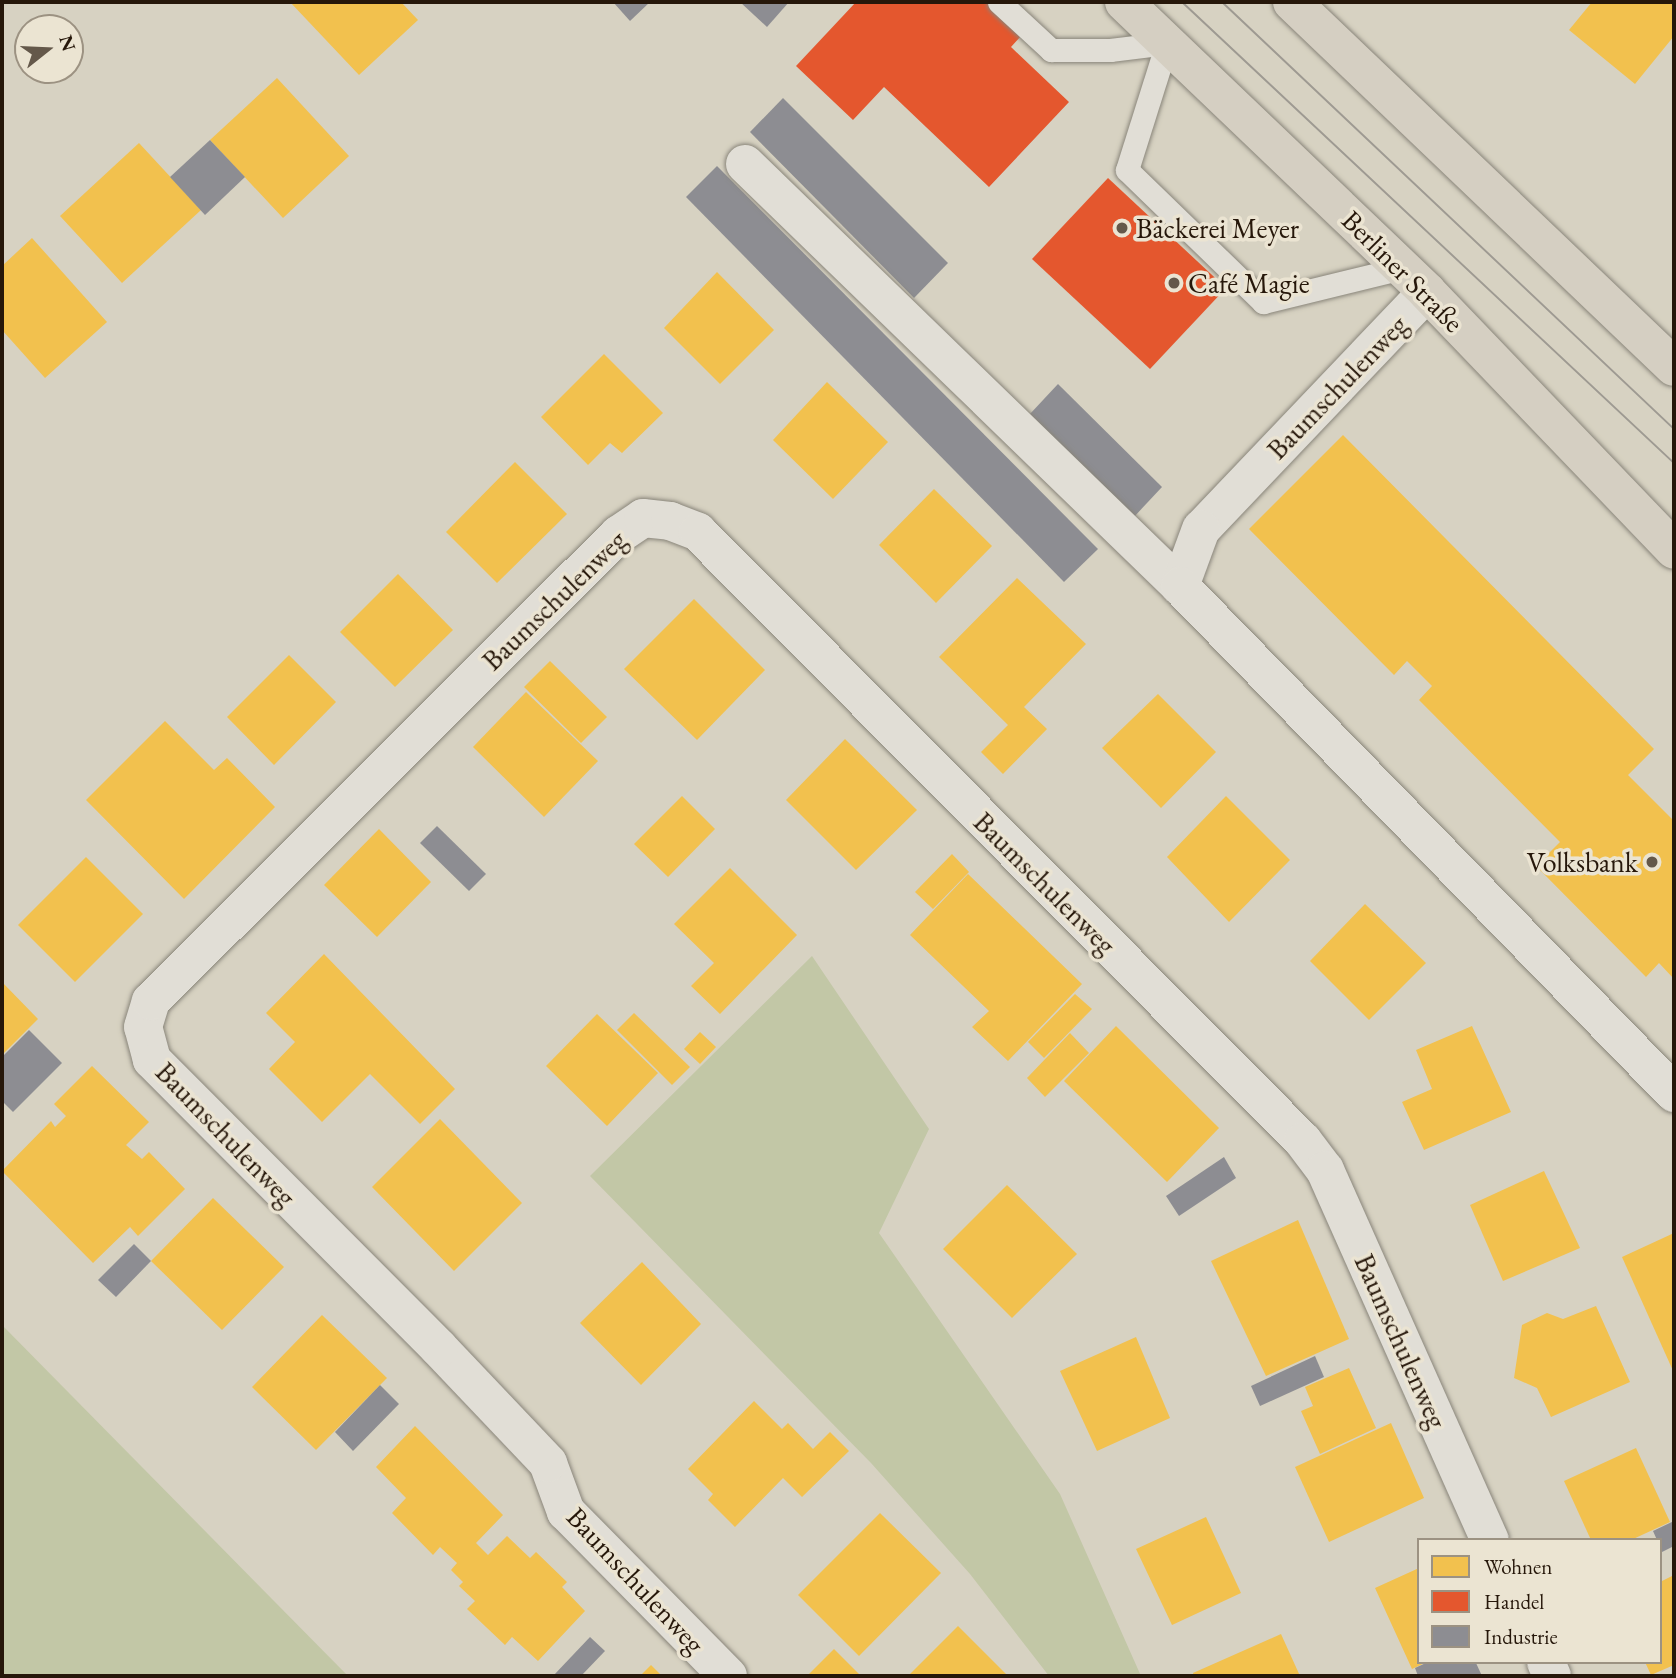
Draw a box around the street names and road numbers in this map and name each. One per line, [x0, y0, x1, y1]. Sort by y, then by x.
street label: Berliner Straße [1335, 203, 1471, 339]
street label: Baumschulenweg [1260, 308, 1414, 466]
street label: Baumschulenweg [475, 523, 633, 677]
street label: Baumschulenweg [967, 805, 1123, 961]
street label: Baumschulenweg [149, 1055, 303, 1213]
street label: Baumschulenweg [1348, 1249, 1454, 1433]
street label: Baumschulenweg [560, 1500, 712, 1660]

